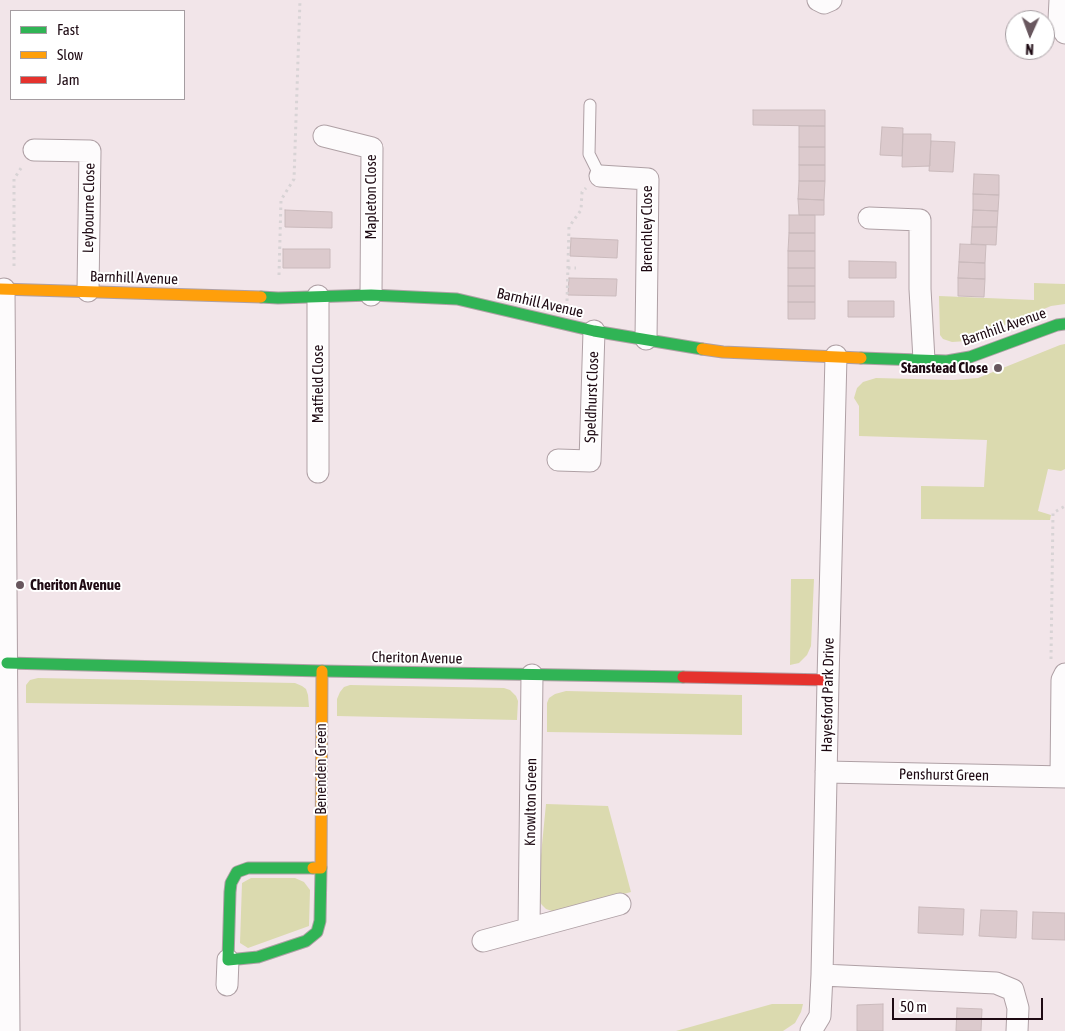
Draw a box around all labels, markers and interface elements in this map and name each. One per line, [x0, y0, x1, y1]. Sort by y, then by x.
legend [10, 10, 185, 100]
north arrow [1005, 10, 1055, 60]
text: Fast [57, 21, 79, 38]
text: N [1025, 41, 1034, 57]
text: Slow [57, 46, 83, 63]
text: Jam [57, 71, 80, 88]
street label: Mapleton Close [362, 154, 380, 240]
street label: Leybourne Close [79, 163, 99, 253]
street label: Brenchley Close [638, 186, 656, 272]
street label: Barnhill Avenue [90, 267, 178, 289]
street label: Barnhill Avenue [495, 284, 585, 322]
street label: Barnhill Avenue [959, 304, 1049, 350]
street label: Matfield Close [309, 345, 327, 423]
street label: Speldhurst Close [581, 351, 603, 443]
place label: Stanstead Close [901, 359, 988, 377]
marker: Stanstead Close [992, 362, 1004, 374]
place label: Cheriton Avenue [30, 576, 121, 594]
marker: Cheriton Avenue [14, 579, 26, 591]
street label: Hayesford Park Drive [818, 637, 838, 753]
street label: Cheriton Avenue [371, 648, 463, 668]
street label: Benenden Green [312, 723, 330, 815]
street label: Knowlton Green [521, 758, 541, 846]
street label: Penshurst Green [899, 765, 989, 785]
scale bar [895, 988, 1046, 1020]
text: 50 m [900, 998, 927, 1015]

